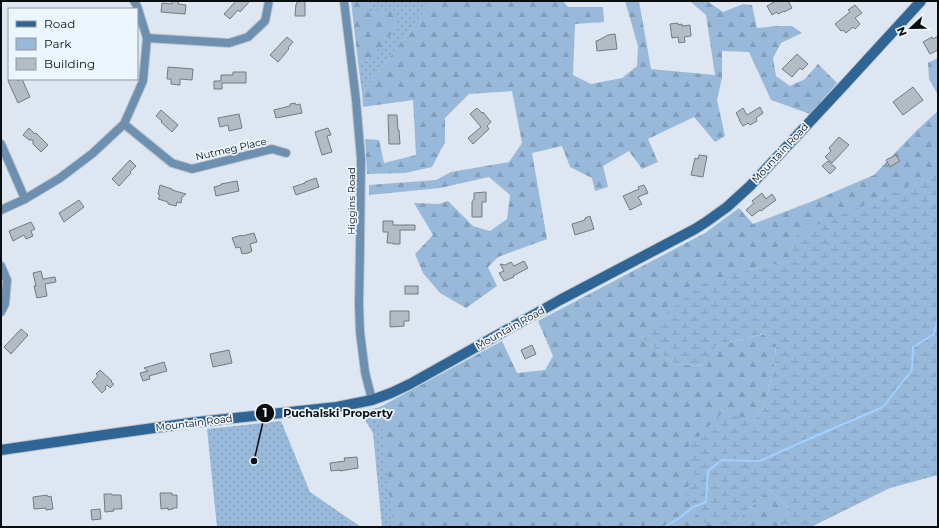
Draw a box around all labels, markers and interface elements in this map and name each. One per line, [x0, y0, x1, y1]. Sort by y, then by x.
legend [8, 8, 138, 80]
north arrow [891, 8, 931, 48]
text: Road [44, 16, 75, 31]
text: N [894, 25, 910, 38]
text: Park [44, 36, 72, 51]
text: Building [44, 56, 95, 71]
street label: Mountain Road [749, 120, 811, 186]
street label: Nutmeg Place [194, 135, 268, 163]
street label: Higgins Road [345, 167, 358, 235]
street label: Mountain Road [473, 304, 547, 352]
callout: Puchalski Property [255, 402, 400, 425]
text: 1 [263, 405, 267, 420]
text: Puchalski Property [283, 406, 393, 420]
street label: Mountain Road [155, 412, 233, 434]

